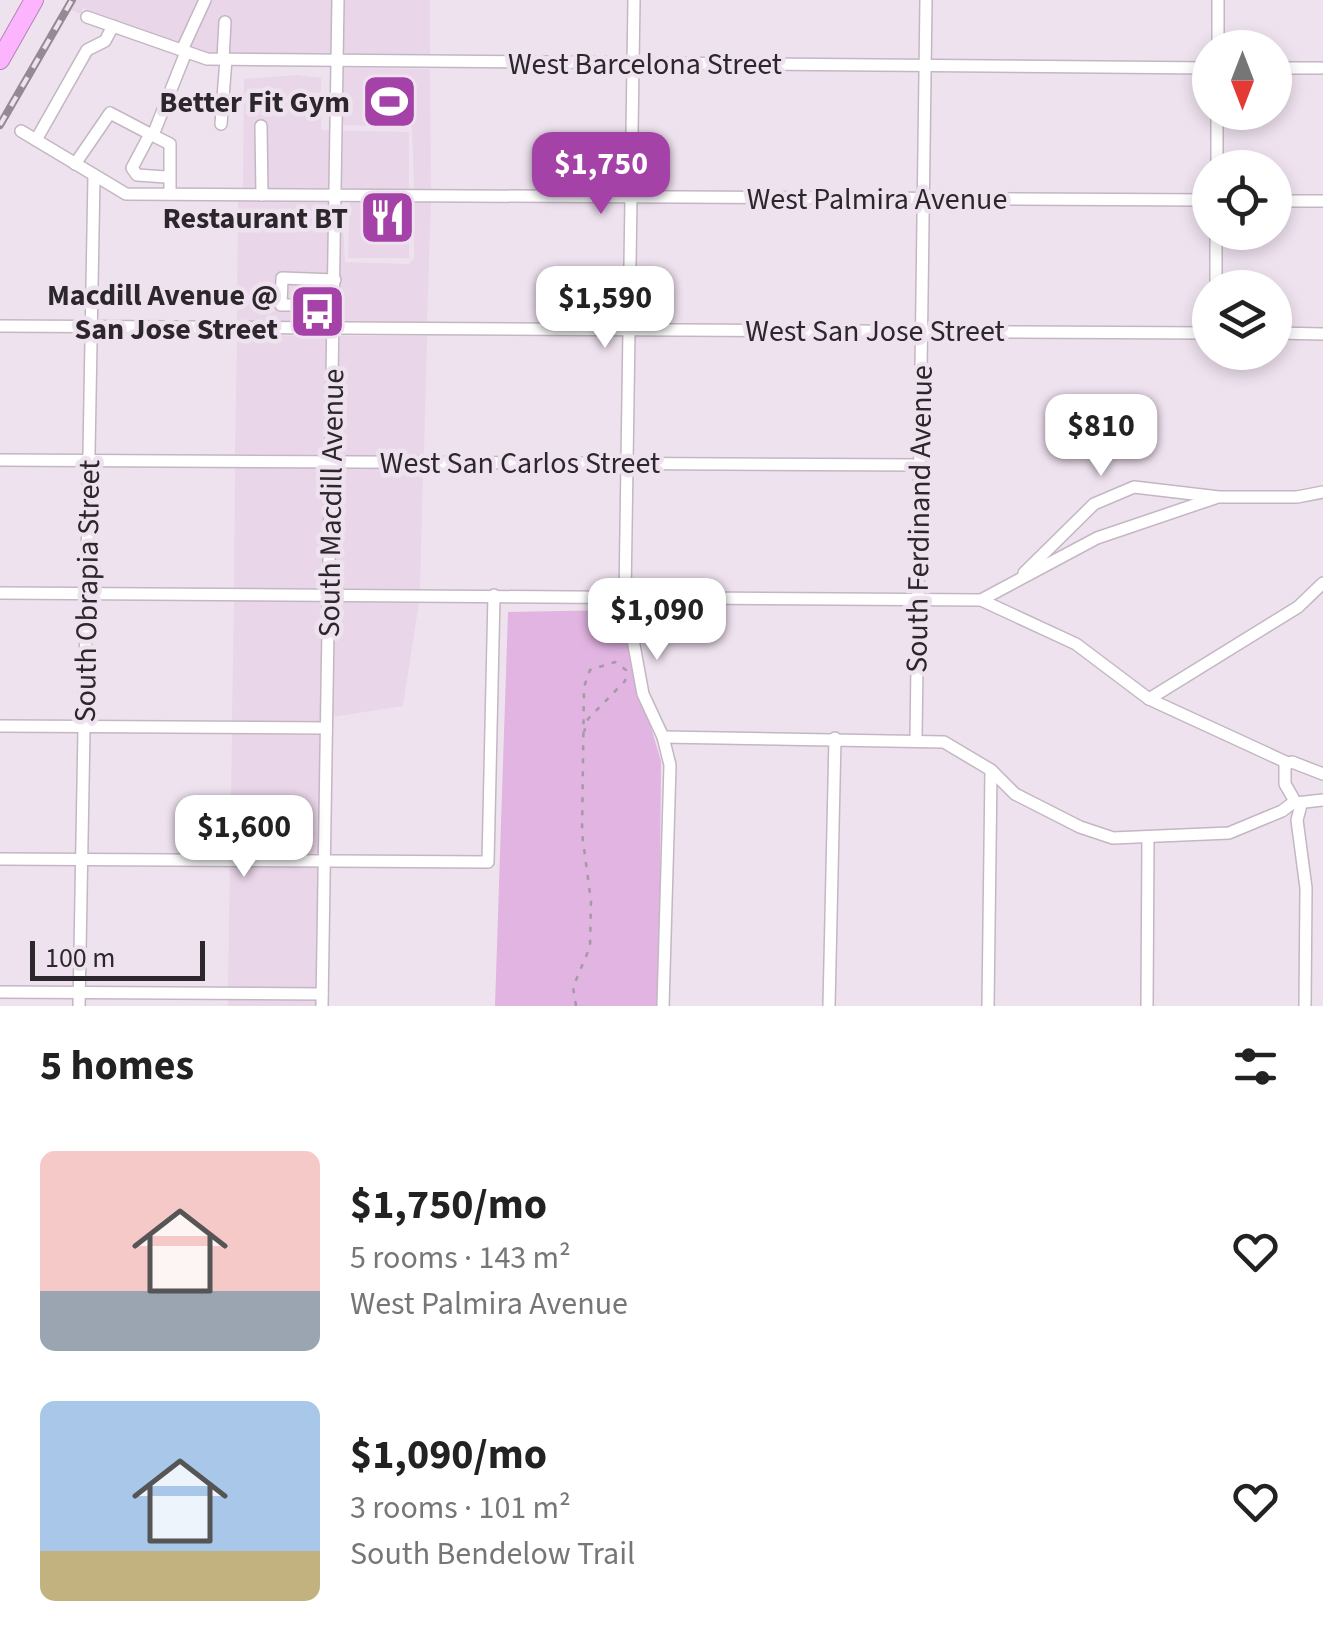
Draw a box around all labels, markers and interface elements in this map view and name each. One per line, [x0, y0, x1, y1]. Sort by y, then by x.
north arrow [1192, 30, 1292, 130]
map controls [1192, 30, 1292, 370]
street label: West Barcelona Street [508, 43, 782, 86]
sports icon: Better Fit Gym [359, 72, 419, 132]
place label: Better Fit Gym [159, 81, 350, 124]
pin: $1,750 [520, 132, 682, 217]
text: $1,750 [554, 141, 648, 187]
button: locate [1192, 150, 1292, 250]
street label: West Palmira Avenue [747, 178, 1007, 221]
restaurant icon: Restaurant BT [357, 188, 417, 248]
place label: Restaurant BT [162, 197, 348, 240]
pin: $1,590 [524, 266, 686, 351]
button: layers [1192, 270, 1292, 370]
place label: Macdill Avenue @ San Jose Street [47, 274, 279, 351]
text: $1,590 [558, 275, 652, 321]
bus stop icon: Macdill Avenue @ San Jose Street [287, 282, 347, 342]
street label: West San Jose Street [745, 310, 1005, 353]
street label: South Ferdinand Avenue [895, 365, 944, 673]
street label: South Macdill Avenue [308, 368, 355, 638]
pin: $810 [1042, 394, 1160, 479]
text: $810 [1067, 403, 1135, 449]
street label: West San Carlos Street [380, 442, 660, 485]
street label: South Obrapia Street [64, 459, 111, 723]
pin: $1,090 [576, 578, 738, 663]
text: $1,090 [610, 587, 704, 633]
pin: $1,600 [163, 795, 325, 880]
text: $1,600 [197, 804, 291, 850]
scale bar [30, 936, 205, 980]
text: 100 m [45, 938, 116, 978]
text: 5 homes [40, 1036, 194, 1096]
icon: filters [1228, 1039, 1283, 1094]
text: $1,750/mo [350, 1175, 547, 1235]
icon: home [120, 1191, 240, 1311]
icon: heart [1228, 1224, 1283, 1279]
text: 5 rooms · 143 m² [350, 1235, 571, 1281]
text: West Palmira Avenue [350, 1281, 628, 1327]
text: $1,090/mo [350, 1425, 547, 1485]
icon: home [120, 1441, 240, 1561]
icon: heart [1228, 1474, 1283, 1529]
text: 3 rooms · 101 m² [350, 1485, 571, 1531]
text: South Bendelow Trail [350, 1531, 635, 1577]

